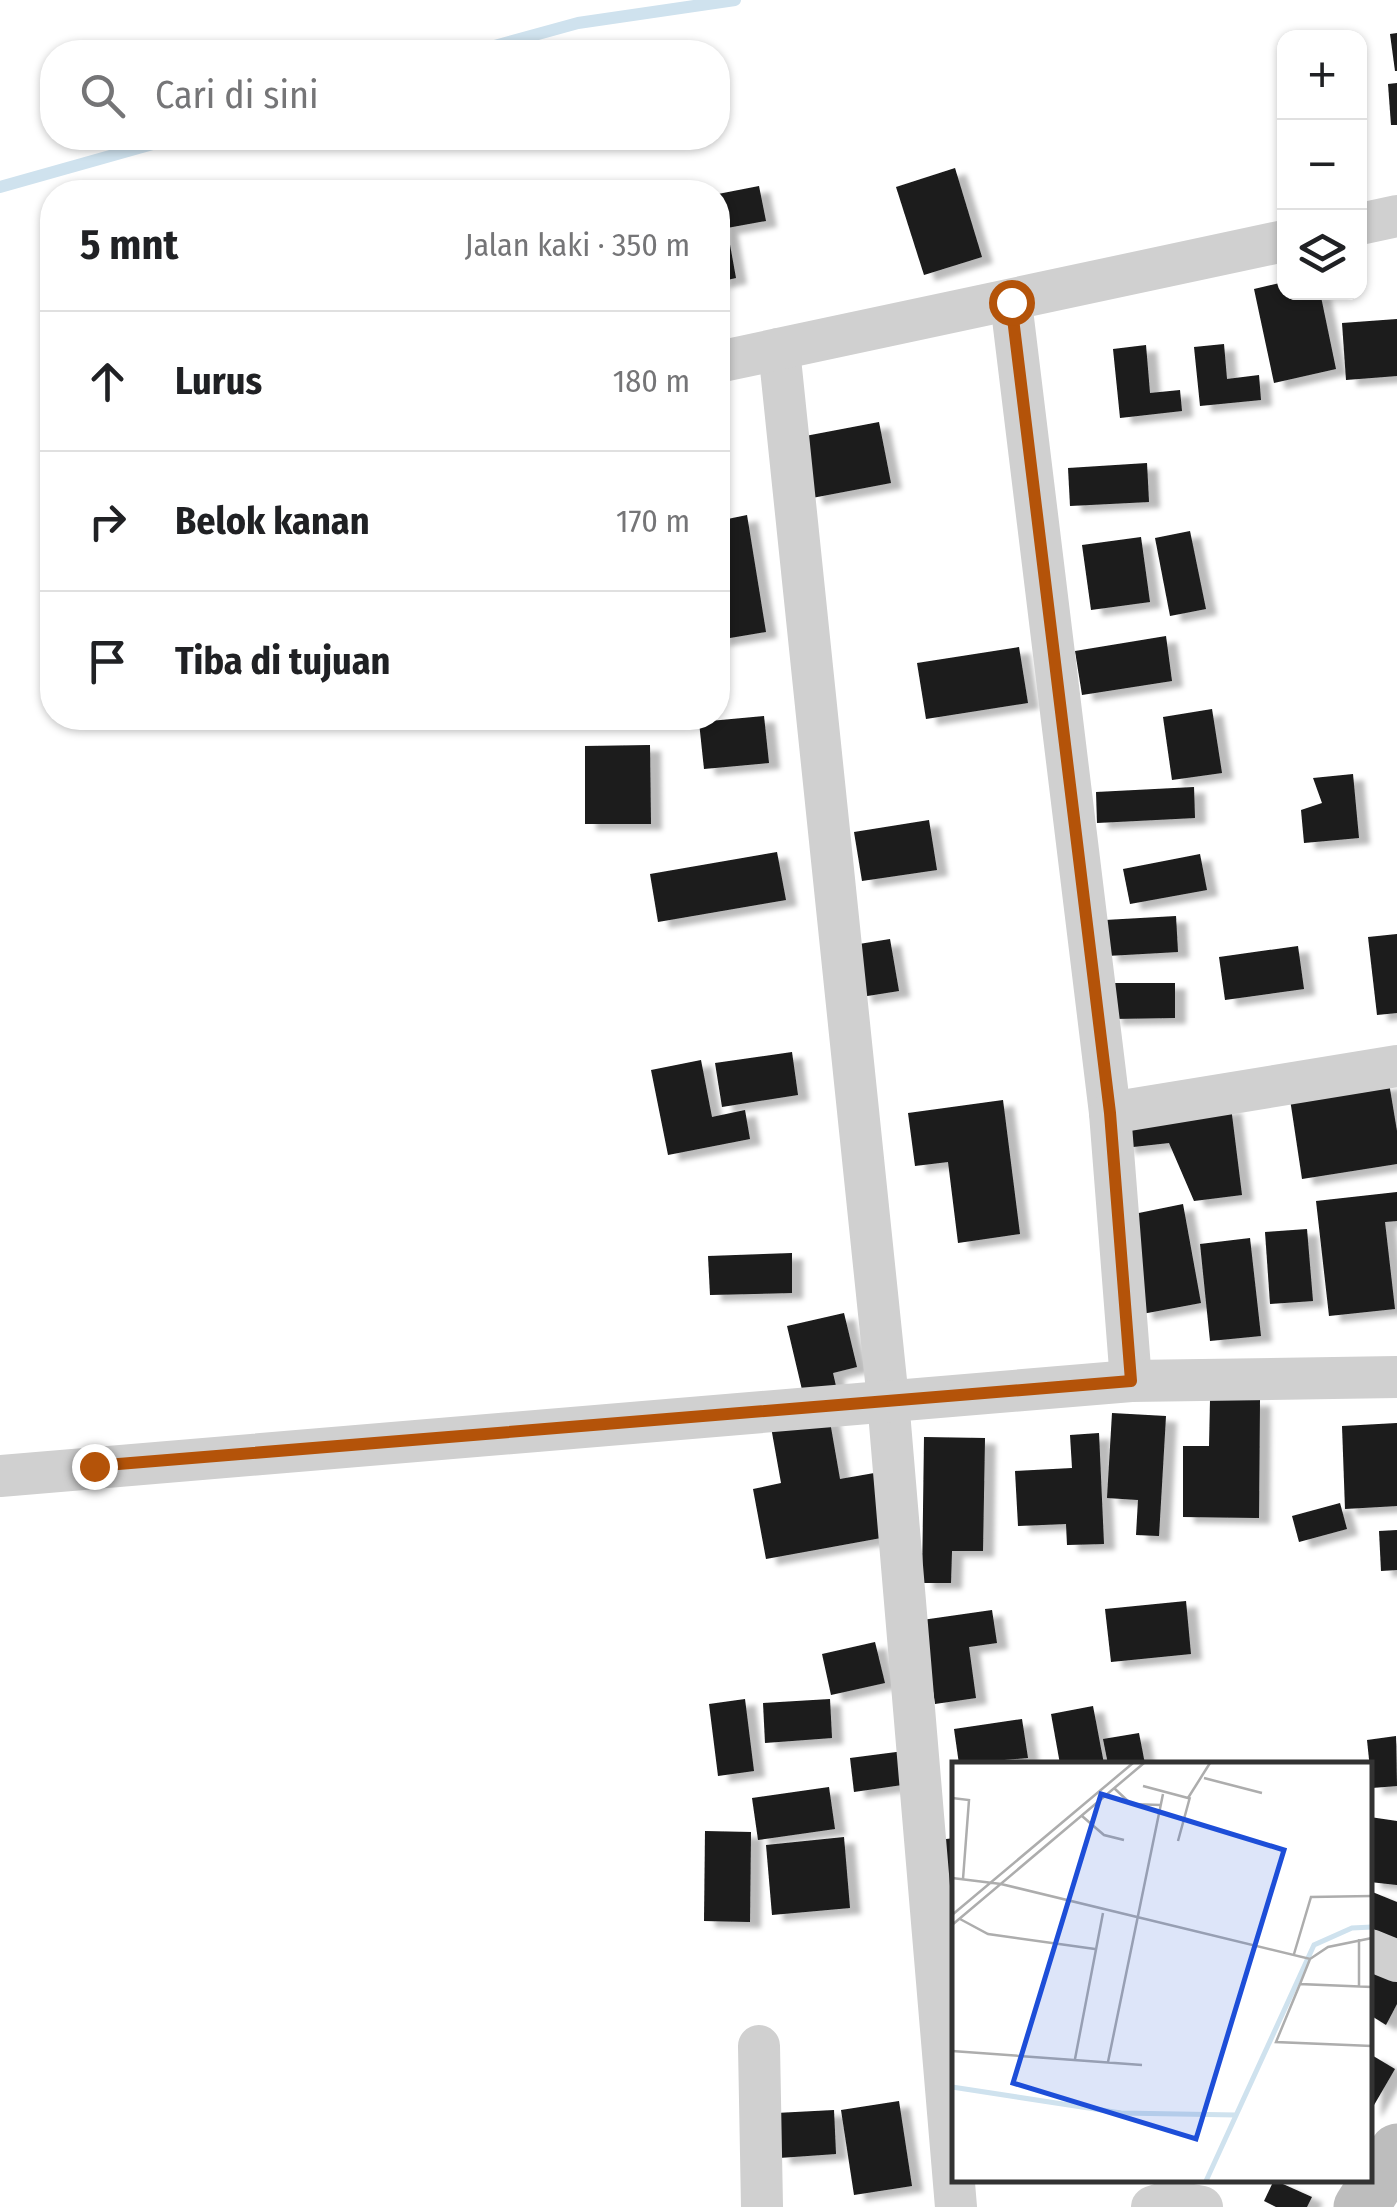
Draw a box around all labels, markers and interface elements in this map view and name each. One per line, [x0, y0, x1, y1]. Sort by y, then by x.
map controls [1277, 30, 1367, 300]
button: + [1277, 30, 1367, 120]
search box [40, 40, 730, 150]
icon: search [75, 68, 130, 123]
text: Cari di sini [155, 72, 319, 118]
button: − [1277, 120, 1367, 210]
button: layers [1277, 210, 1367, 300]
text: 5 mnt [80, 220, 178, 270]
text: Jalan kaki · 350 m [465, 226, 690, 264]
route start [989, 280, 1035, 326]
icon: ahead [80, 354, 135, 409]
text: Lurus [175, 358, 262, 404]
text: 180 m [613, 362, 690, 400]
icon: right [80, 494, 135, 549]
text: Belok kanan [175, 498, 370, 544]
text: 170 m [616, 502, 690, 540]
icon: arrive [80, 634, 135, 689]
text: Tiba di tujuan [175, 638, 391, 684]
route end [72, 1444, 118, 1490]
inset map [952, 1762, 1372, 2182]

